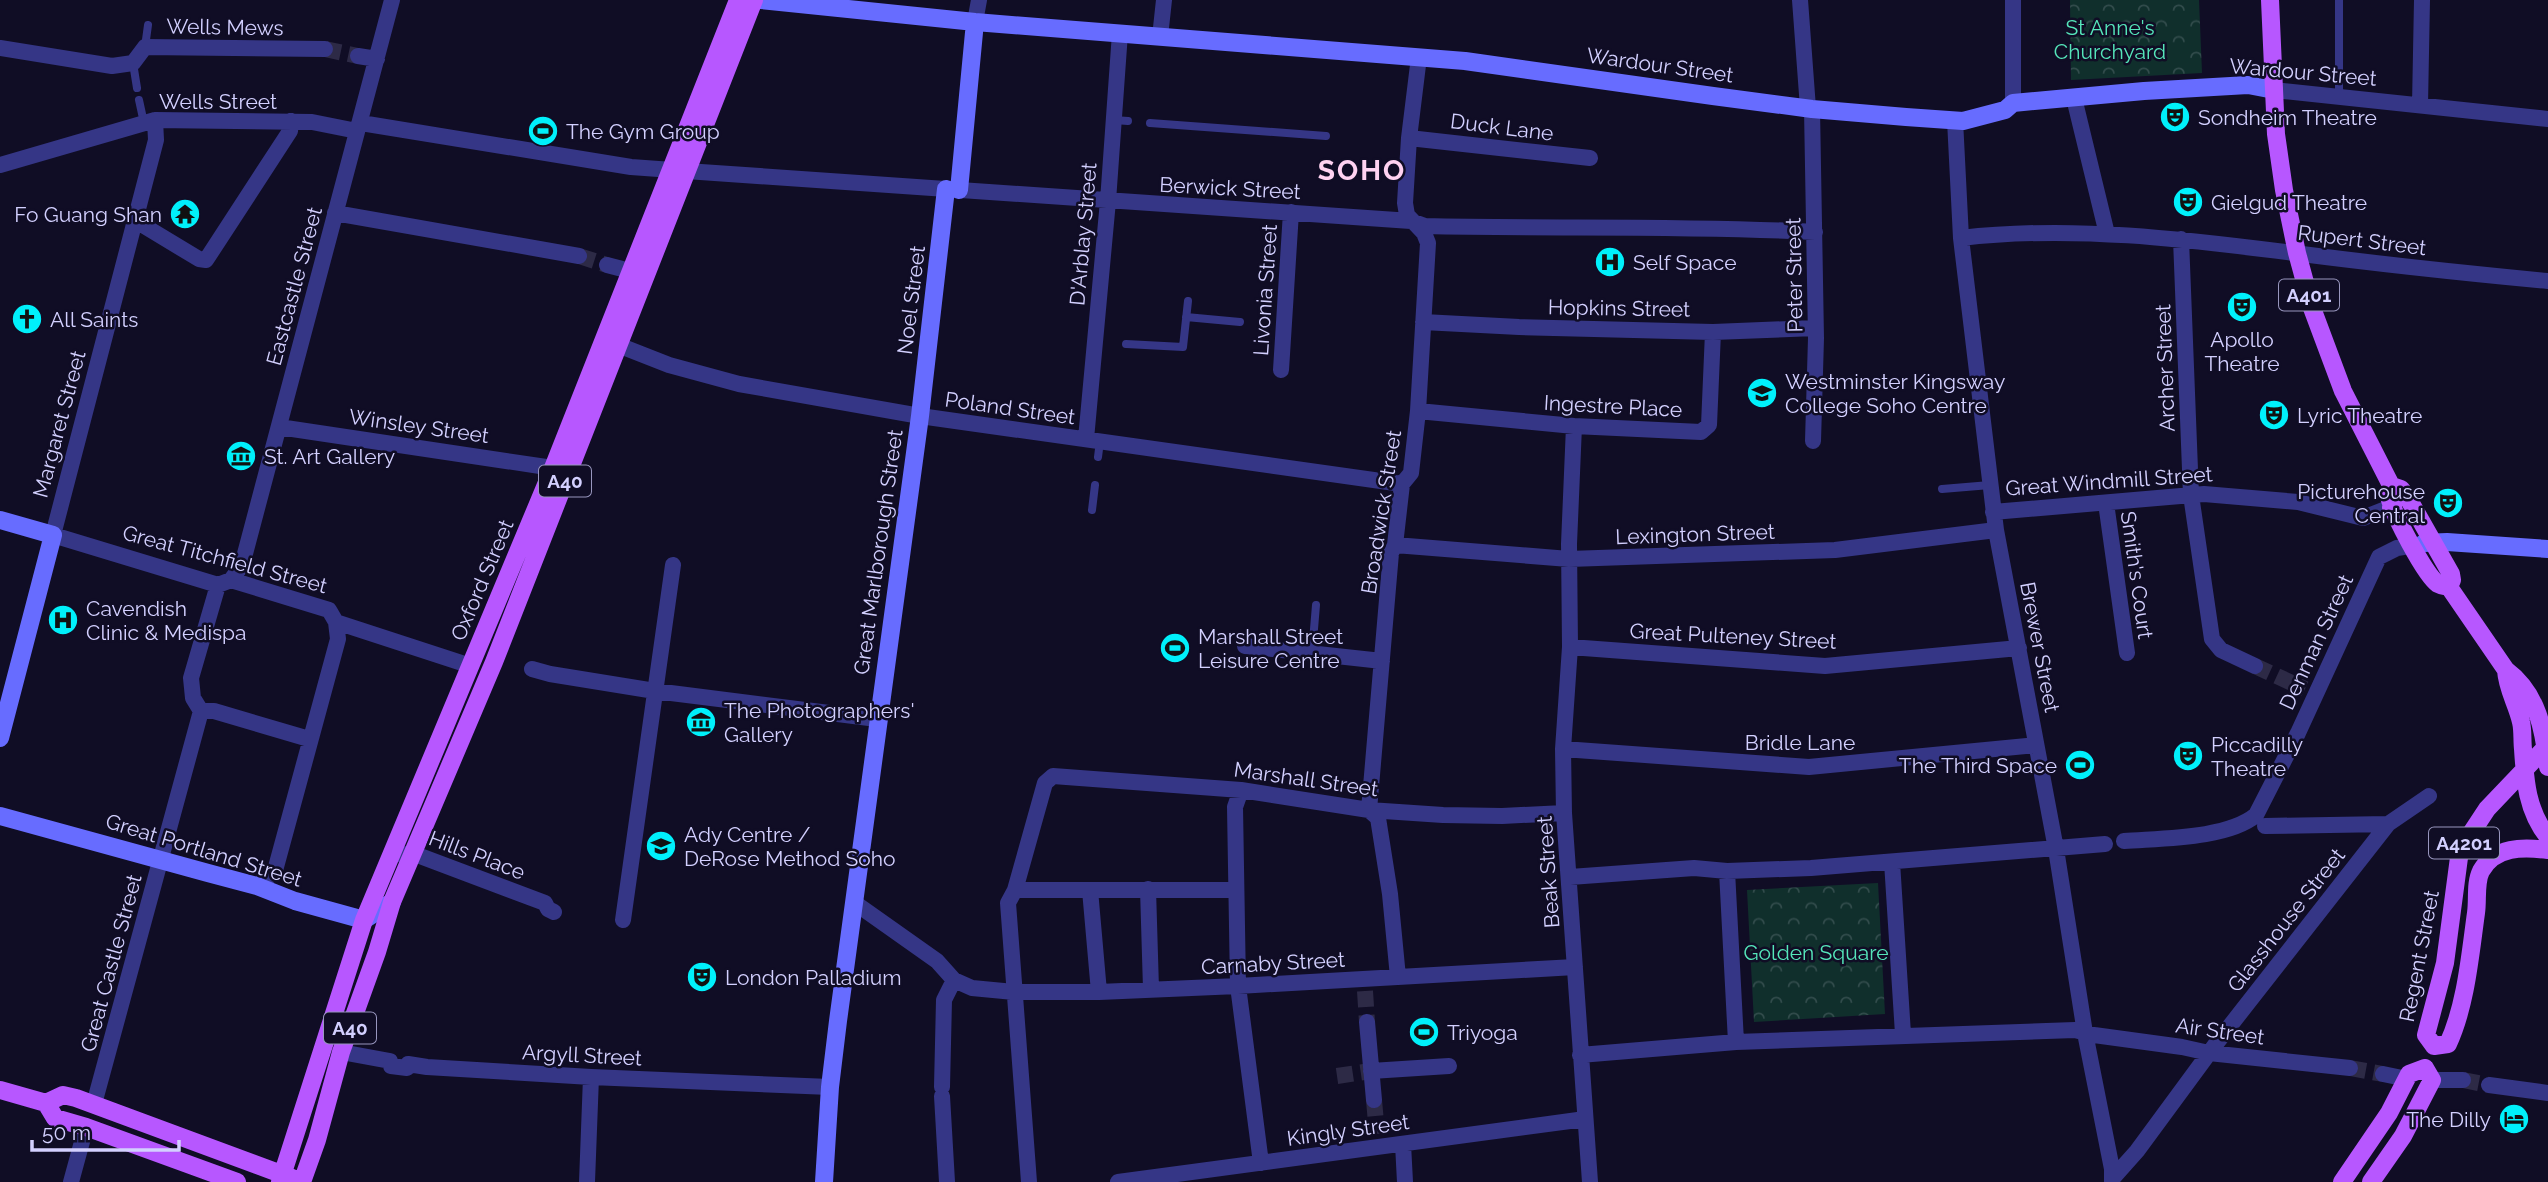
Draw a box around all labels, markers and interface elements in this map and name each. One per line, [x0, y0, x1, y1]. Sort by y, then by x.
street label: Wells Mews [166, 13, 284, 41]
park label: St Anne's Churchyard [2054, 15, 2166, 64]
street label: Wardour Street [1585, 42, 1735, 88]
street label: Wardour Street [2228, 53, 2378, 91]
street label: Wells Street [159, 89, 277, 114]
theatre icon: Sondheim Theatre [2158, 100, 2192, 134]
place label: Sondheim Theatre [2198, 105, 2377, 130]
street label: Duck Lane [1449, 108, 1555, 146]
sports icon: The Gym Group [526, 114, 560, 148]
place label: The Gym Group [566, 119, 720, 144]
district label: SOHO [1318, 154, 1406, 187]
street label: D'Arblay Street [1064, 161, 1102, 307]
street label: Berwick Street [1159, 172, 1301, 204]
theatre icon: Gielgud Theatre [2171, 185, 2205, 219]
place label: Gielgud Theatre [2211, 190, 2367, 215]
temple icon: Fo Guang Shan [168, 197, 202, 231]
place label: Fo Guang Shan [14, 202, 162, 227]
street label: Eastcastle Street [261, 204, 327, 368]
street label: Peter Street [1781, 217, 1807, 333]
street label: Rupert Street [2296, 220, 2428, 260]
street label: Livonia Street [1248, 223, 1282, 357]
street label: Noel Street [892, 244, 930, 356]
hospital icon: Self Space [1593, 245, 1627, 279]
place label: Self Space [1633, 250, 1737, 275]
road number: A401 [2279, 280, 2339, 310]
theatre icon: Apollo Theatre [2225, 290, 2259, 324]
street label: Hopkins Street [1548, 294, 1690, 322]
church icon: All Saints [10, 302, 44, 336]
street label: Archer Street [2150, 304, 2180, 432]
place label: All Saints [50, 307, 138, 332]
place label: Apollo Theatre [2204, 327, 2280, 376]
street label: Margaret Street [27, 348, 91, 500]
place label: Westminster Kingsway College Soho Centre [1785, 369, 2005, 418]
school or university icon: Westminster Kingsway College Soho Centre [1745, 376, 1779, 410]
street label: Poland Street [943, 386, 1077, 430]
street label: Ingestre Place [1543, 390, 1683, 422]
theatre icon: Lyric Theatre [2257, 398, 2291, 432]
place label: Lyric Theatre [2297, 403, 2422, 428]
street label: Winsley Street [347, 404, 491, 448]
street label: Great Marlborough Street [848, 428, 908, 676]
street label: Broadwick Street [1356, 428, 1406, 596]
museum icon: St. Art Gallery [224, 439, 258, 473]
place label: St. Art Gallery [264, 444, 395, 469]
street label: Great Windmill Street [2005, 461, 2213, 501]
road number: A40 [539, 466, 591, 496]
place label: Picturehouse Central [2297, 479, 2425, 528]
theatre icon: Picturehouse Central [2431, 486, 2465, 520]
street label: Smith's Court [2116, 509, 2158, 641]
street label: Oxford Street [445, 516, 519, 644]
street label: Lexington Street [1615, 519, 1775, 549]
street label: Great Titchfield Street [120, 520, 330, 598]
street label: Denman Street [2274, 570, 2358, 714]
street label: Brewer Street [2015, 580, 2065, 714]
place label: Cavendish Clinic & Medispa [86, 596, 247, 645]
hospital icon: Cavendish Clinic & Medispa [46, 603, 80, 637]
street label: Great Pulteney Street [1629, 618, 1837, 654]
place label: Marshall Street Leisure Centre [1198, 624, 1343, 673]
sports icon: Marshall Street Leisure Centre [1158, 631, 1192, 665]
place label: The Photographers' Gallery [724, 698, 915, 747]
museum icon: The Photographers' Gallery [684, 705, 718, 739]
street label: Bridle Lane [1745, 730, 1855, 755]
place label: Piccadilly Theatre [2211, 732, 2303, 781]
theatre icon: Piccadilly Theatre [2171, 739, 2205, 773]
sports icon: The Third Space [2063, 748, 2097, 782]
place label: The Third Space [1899, 753, 2057, 778]
street label: Marshall Street [1232, 757, 1380, 801]
street label: Great Portland Street [103, 808, 305, 892]
street label: Beak Street [1532, 815, 1564, 929]
place label: Ady Centre / DeRose Method Soho [684, 822, 896, 871]
street label: Hills Place [425, 825, 529, 885]
road number: A4201 [2429, 828, 2499, 858]
school or university icon: Ady Centre / DeRose Method Soho [644, 829, 678, 863]
street label: Glasshouse Street [2222, 843, 2350, 997]
street label: Great Castle Street [75, 871, 147, 1055]
street label: Regent Street [2394, 888, 2444, 1024]
park label: Golden Square [1743, 940, 1889, 965]
street label: Carnaby Street [1200, 947, 1346, 979]
theatre icon: London Palladium [685, 960, 719, 994]
place label: London Palladium [725, 965, 902, 990]
road number: A40 [324, 1012, 376, 1044]
street label: Air Street [2174, 1012, 2266, 1050]
sports icon: Triyoga [1407, 1015, 1441, 1049]
place label: Triyoga [1447, 1020, 1518, 1045]
street label: Argyll Street [521, 1039, 643, 1071]
hotel icon: The Dilly [2497, 1102, 2531, 1136]
place label: The Dilly [2406, 1107, 2491, 1132]
scale bar [32, 1108, 178, 1152]
street label: Kingly Street [1285, 1109, 1411, 1151]
text: 50 m [42, 1120, 91, 1145]

